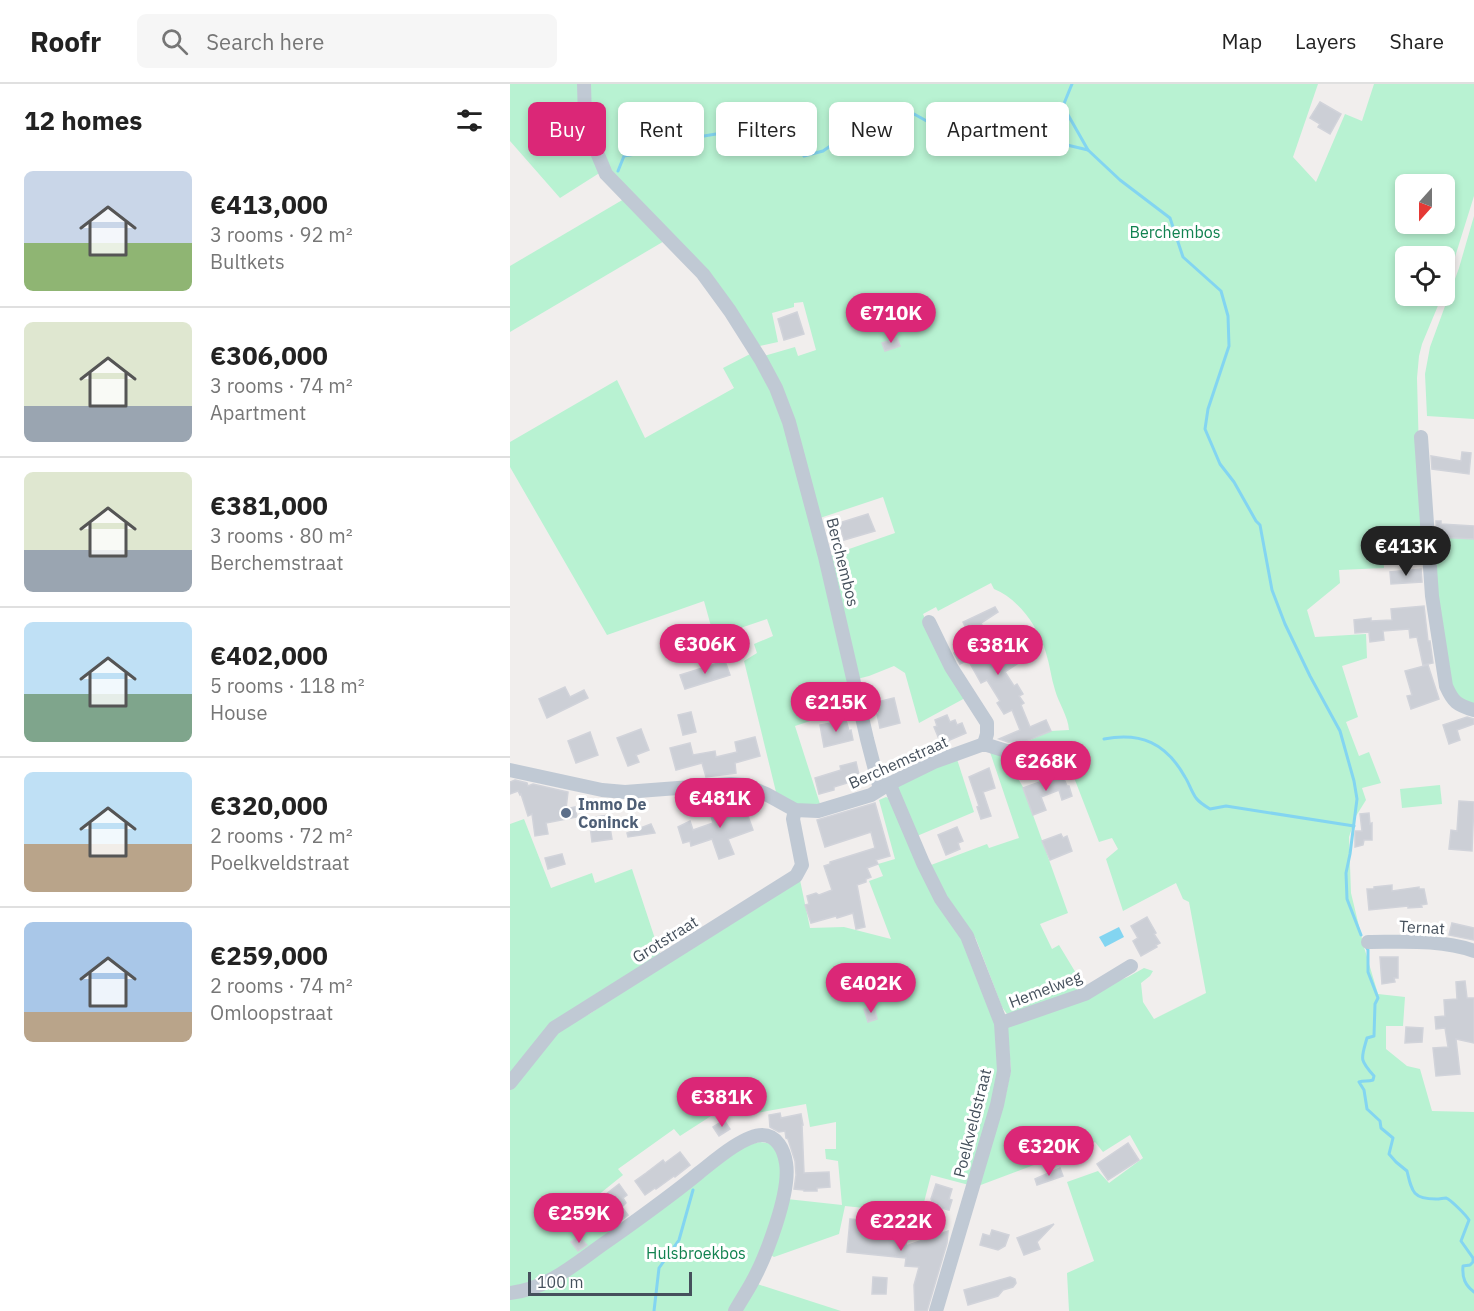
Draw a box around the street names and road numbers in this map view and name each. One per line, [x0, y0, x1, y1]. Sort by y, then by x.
street label: Berchembos [822, 515, 864, 609]
street label: Berchemstraat [845, 731, 951, 793]
street label: Grotstraat [629, 911, 701, 967]
street label: Ternat [1398, 916, 1446, 938]
street label: Hemelweg [1006, 966, 1085, 1012]
street label: Poelkveldstraat [949, 1066, 995, 1180]

